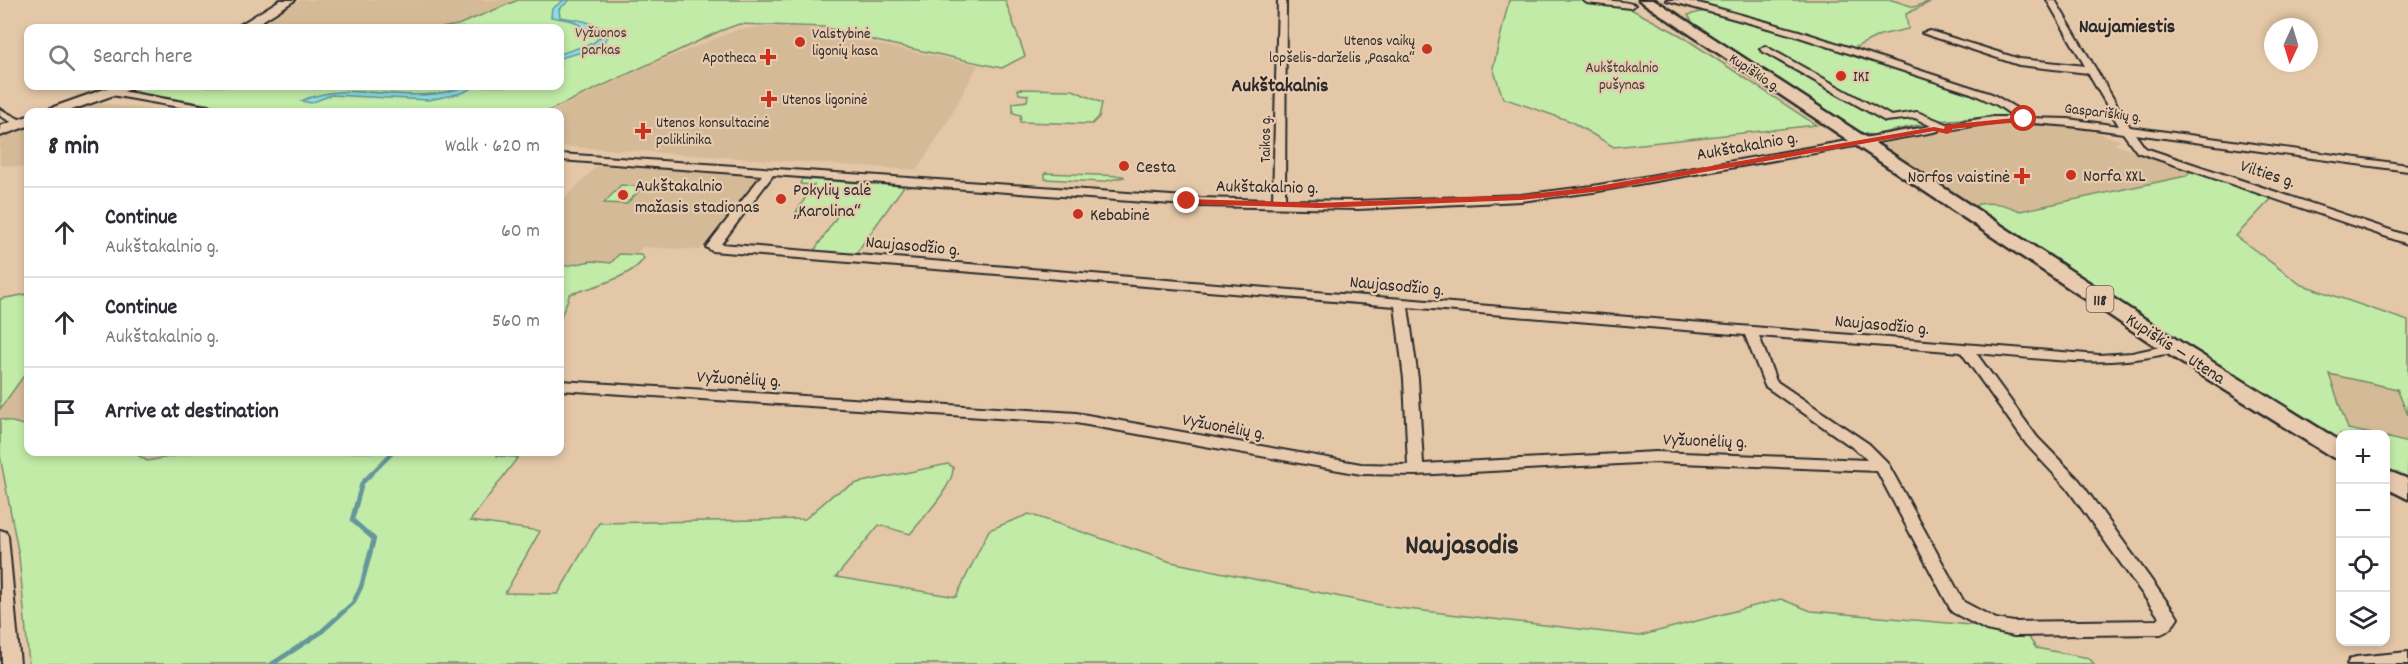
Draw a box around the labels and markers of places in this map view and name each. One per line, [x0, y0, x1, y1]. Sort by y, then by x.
place label: Valstybinė ligonių kasa [812, 24, 879, 63]
place label: Utenos vaikų lopšelis-darželis „Pasaka“ [1269, 31, 1416, 70]
marker: Valstybinė ligonių kasa [793, 35, 807, 49]
marker: Utenos vaikų lopšelis-darželis „Pasaka“ [1420, 42, 1434, 56]
place label: Apotheca [702, 48, 757, 70]
marker: Apotheca [761, 50, 775, 64]
place label: IKI [1853, 67, 1870, 89]
marker: IKI [1834, 69, 1848, 83]
marker: Utenos ligoninė [760, 90, 778, 108]
place label: Utenos ligoninė [782, 90, 867, 112]
place label: Utenos konsultacinė poliklinika [656, 113, 770, 152]
marker: Utenos konsultacinė poliklinika [634, 122, 652, 140]
place label: Cesta [1136, 156, 1176, 181]
marker: Cesta [1117, 159, 1131, 173]
place label: Norfa XXL [2083, 165, 2146, 190]
place label: Norfos vaistinė [1908, 166, 2010, 191]
marker: Norfa XXL [2064, 168, 2078, 182]
marker: Norfos vaistinė [2015, 169, 2029, 183]
place label: Aukštakalnio mažasis stadionas [635, 175, 760, 221]
place label: Pokylių salė „Karolina“ [793, 179, 872, 225]
marker: Aukštakalnio mažasis stadionas [616, 188, 630, 202]
marker: Pokylių salė „Karolina“ [774, 192, 788, 206]
place label: Kebabinė [1090, 204, 1150, 229]
marker: Kebabinė [1071, 207, 1085, 221]

